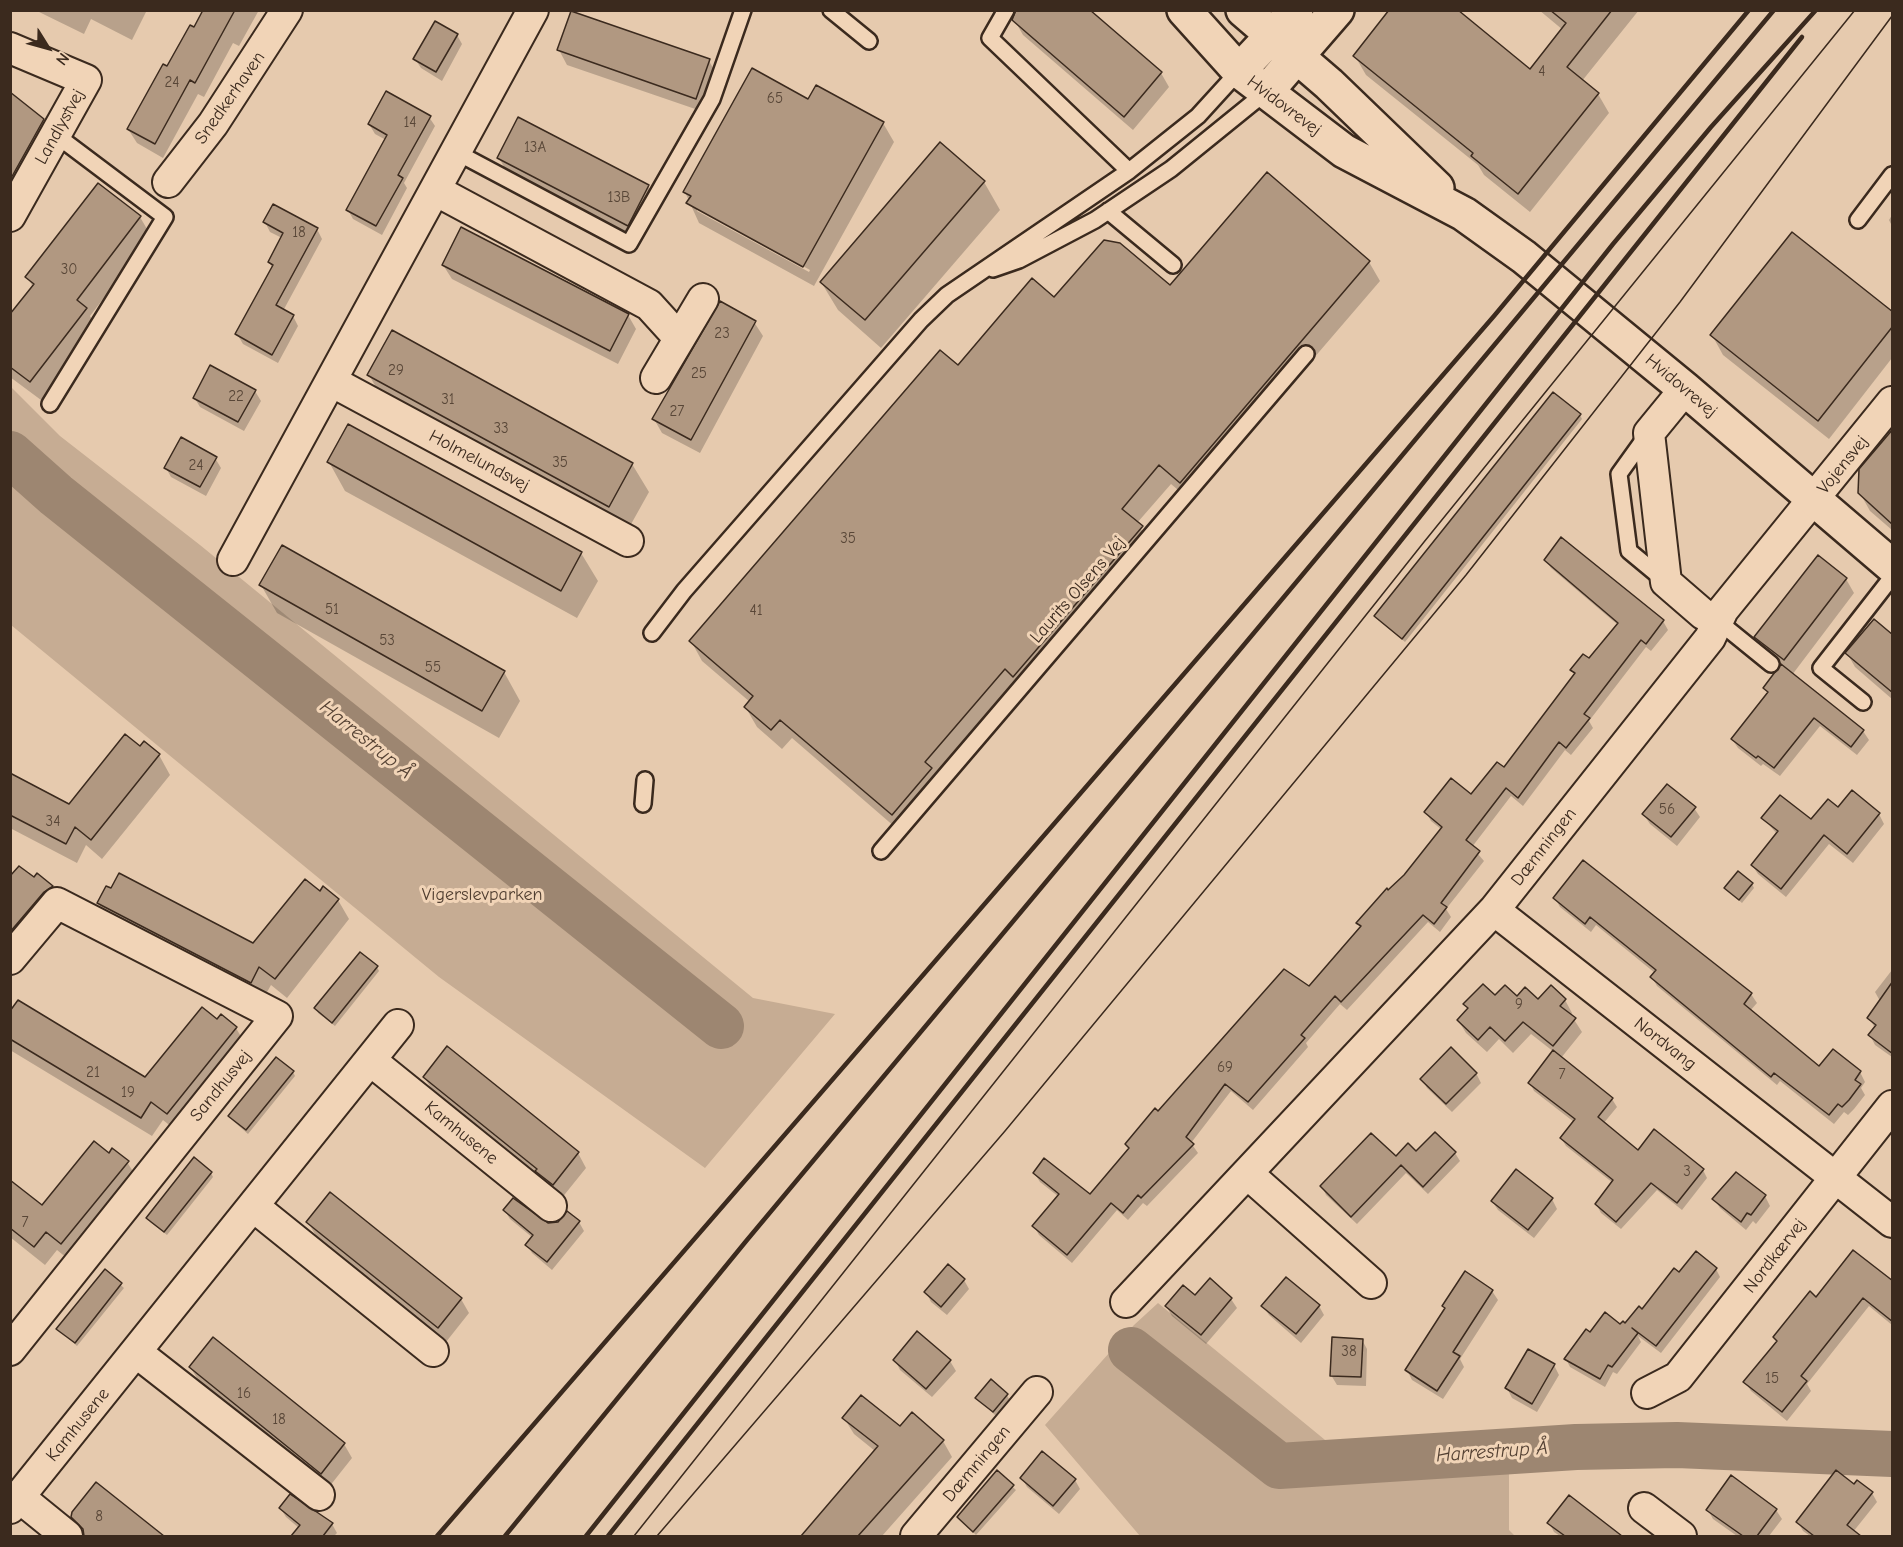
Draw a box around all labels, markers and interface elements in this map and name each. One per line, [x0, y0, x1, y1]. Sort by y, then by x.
north arrow [18, 18, 78, 78]
street label: Snedkerhaven [190, 48, 270, 148]
text: N [52, 49, 73, 68]
house number: 4 [1538, 63, 1546, 81]
street label: Hvidovrevej [1243, 71, 1325, 141]
house number: 24 [164, 74, 180, 92]
street label: Landlystvej [31, 86, 89, 168]
house number: 65 [767, 90, 783, 108]
house number: 14 [403, 114, 417, 132]
house number: 13A [524, 139, 546, 157]
house number: 13B [608, 189, 630, 207]
house number: 18 [292, 224, 306, 242]
house number: 30 [61, 261, 77, 279]
house number: 23 [714, 325, 730, 343]
street label: Hvidovrevej [1641, 350, 1721, 422]
house number: 29 [388, 362, 404, 380]
house number: 25 [691, 365, 707, 383]
house number: 22 [228, 388, 244, 406]
house number: 31 [441, 391, 455, 409]
house number: 27 [670, 403, 684, 421]
house number: 33 [493, 420, 509, 438]
street label: Holmelundsvej [425, 425, 533, 497]
street label: Vojensvej [1813, 431, 1873, 499]
house number: 35 [552, 454, 568, 472]
house number: 24 [188, 457, 204, 475]
house number: 35 [840, 530, 856, 548]
street label: Laurits Olsens Vej [1026, 532, 1130, 648]
house number: 51 [325, 601, 339, 619]
house number: 41 [749, 602, 763, 620]
house number: 53 [379, 632, 395, 650]
house number: 55 [425, 659, 441, 677]
water label: Harrestrup Å [315, 695, 417, 785]
house number: 56 [1659, 801, 1675, 819]
street label: Dæmningen [1507, 804, 1581, 890]
house number: 34 [46, 813, 60, 831]
park label: Vigerslevparken [422, 884, 542, 906]
house number: 9 [1515, 996, 1523, 1014]
street label: Nordvang [1629, 1013, 1701, 1075]
street label: Sandhusvej [186, 1046, 256, 1126]
house number: 69 [1217, 1059, 1233, 1077]
house number: 21 [86, 1064, 100, 1082]
house number: 7 [1558, 1066, 1566, 1084]
house number: 19 [121, 1084, 135, 1102]
street label: Kamhusene [420, 1097, 502, 1169]
house number: 3 [1683, 1163, 1691, 1181]
house number: 7 [21, 1214, 29, 1232]
street label: Nordkærvej [1739, 1215, 1811, 1297]
house number: 38 [1341, 1343, 1357, 1361]
house number: 15 [1765, 1370, 1779, 1388]
street label: Kamhusene [42, 1384, 114, 1466]
house number: 16 [237, 1385, 251, 1403]
house number: 18 [272, 1411, 286, 1429]
street label: Dæmningen [939, 1421, 1015, 1507]
water label: Harrestrup Å [1435, 1436, 1549, 1468]
house number: 8 [95, 1508, 103, 1526]

